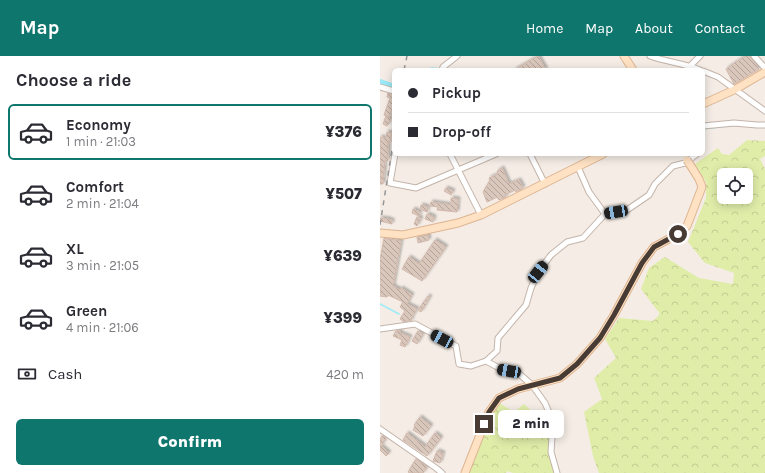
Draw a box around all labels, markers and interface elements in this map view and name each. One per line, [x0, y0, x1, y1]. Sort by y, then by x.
text: Map [20, 17, 59, 39]
text: Home [526, 20, 563, 37]
text: Map [585, 20, 613, 37]
text: About [635, 20, 673, 37]
text: Contact [695, 20, 745, 37]
text: Choose a ride [16, 69, 131, 91]
text: Pickup [432, 84, 481, 102]
icon: car [18, 114, 54, 150]
text: Economy [66, 116, 131, 134]
text: ¥376 [325, 123, 362, 141]
text: Drop-off [432, 123, 491, 141]
text: 1 min · 21:03 [66, 134, 136, 149]
map controls [717, 168, 753, 204]
button: locate [717, 168, 753, 204]
icon: car [18, 176, 54, 212]
text: Comfort [66, 178, 124, 196]
text: ¥507 [326, 185, 362, 203]
text: 2 min · 21:04 [66, 196, 139, 211]
car [603, 204, 629, 220]
route start [669, 225, 687, 243]
icon: car [18, 238, 54, 274]
text: XL [66, 240, 84, 258]
text: ¥639 [324, 247, 362, 265]
text: 3 min · 21:05 [66, 258, 139, 273]
car [526, 259, 550, 285]
icon: car [18, 300, 54, 336]
text: Green [66, 302, 107, 320]
text: ¥399 [324, 309, 362, 327]
text: 4 min · 21:06 [66, 320, 139, 335]
car [429, 328, 455, 350]
icon: cash [16, 363, 38, 385]
car [496, 363, 522, 379]
text: Cash [48, 365, 82, 383]
text: 420 m [326, 367, 364, 382]
callout: 2 min [498, 410, 564, 438]
route end [475, 415, 493, 433]
text: 2 min [512, 416, 550, 431]
button: Confirm [16, 419, 364, 465]

